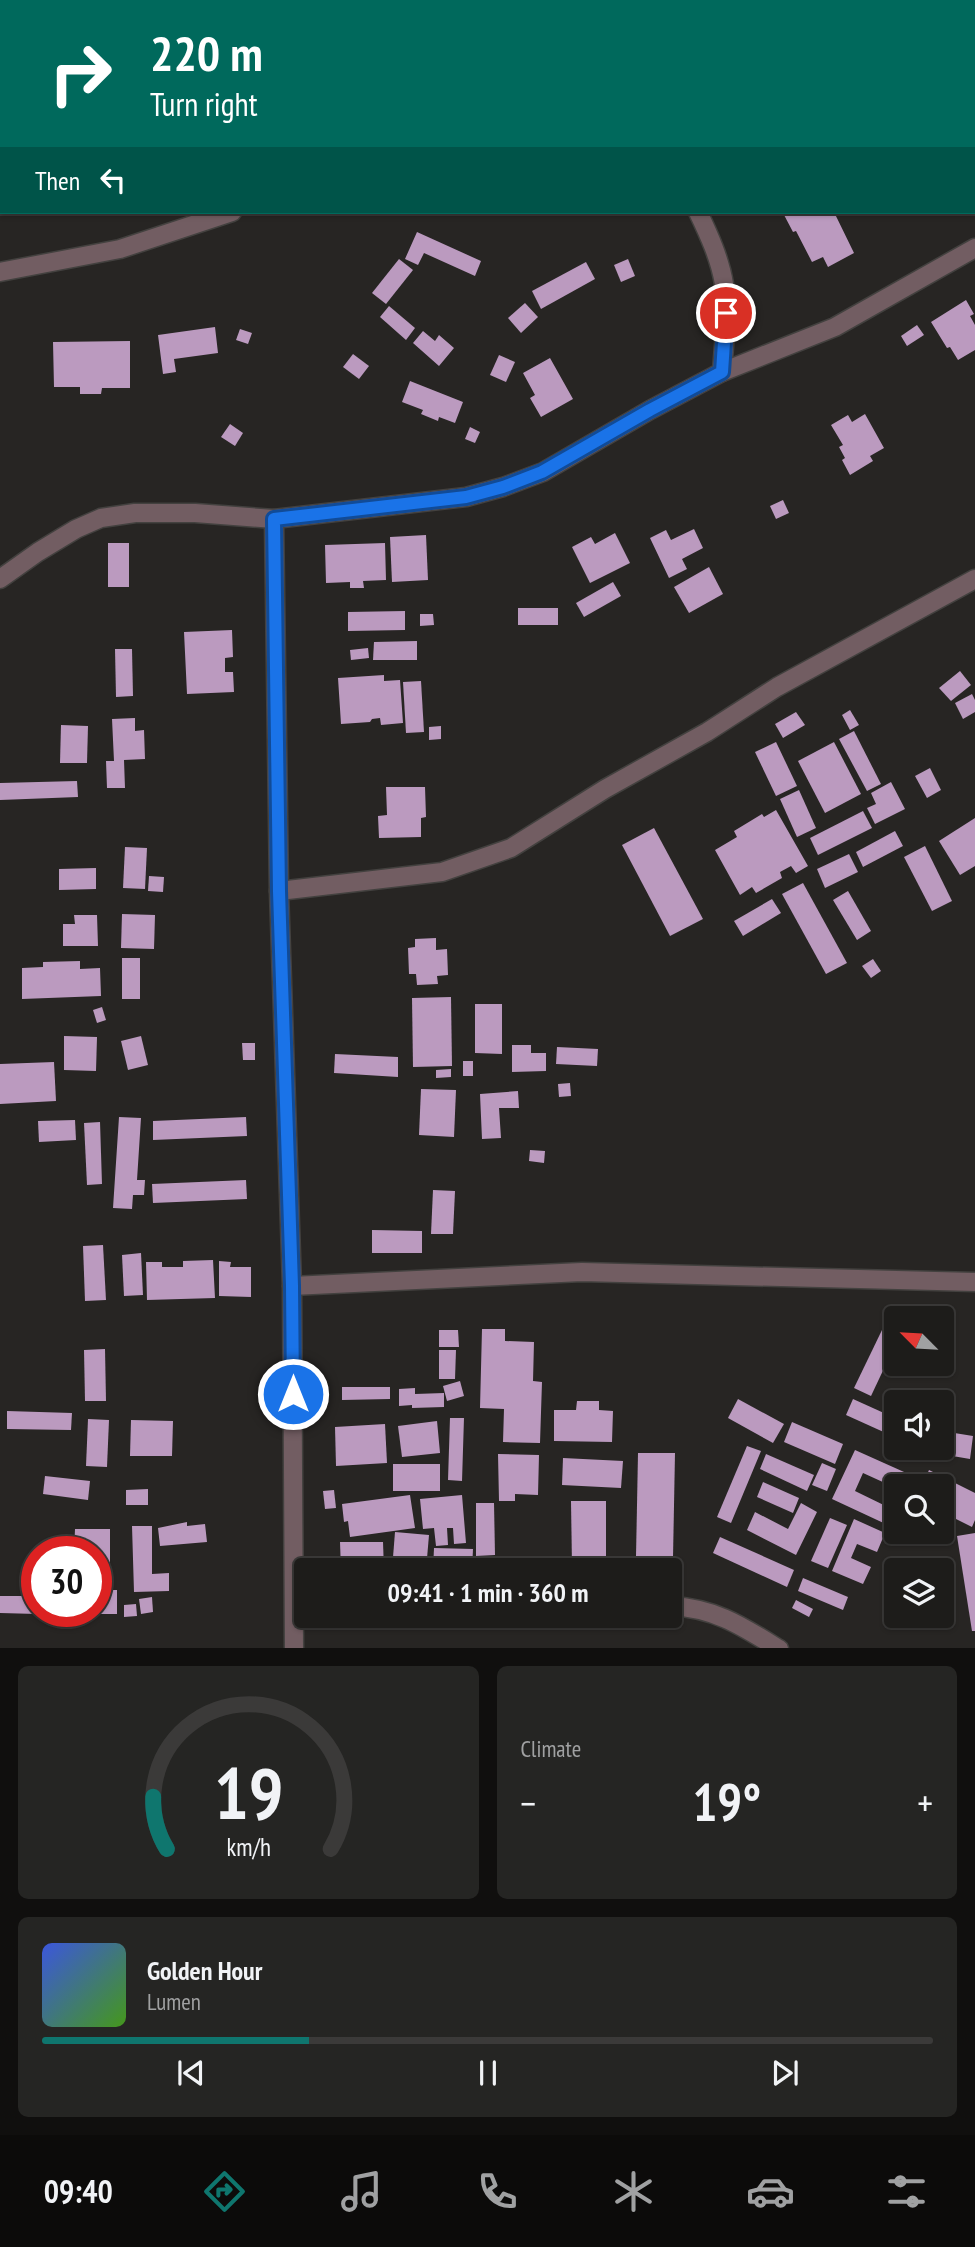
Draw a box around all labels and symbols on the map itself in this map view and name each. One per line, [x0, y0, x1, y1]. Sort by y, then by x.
pin [696, 283, 756, 343]
north arrow [884, 1306, 954, 1376]
position arrow [256, 1357, 330, 1431]
speed limit sign: 30 [21, 1536, 112, 1627]

